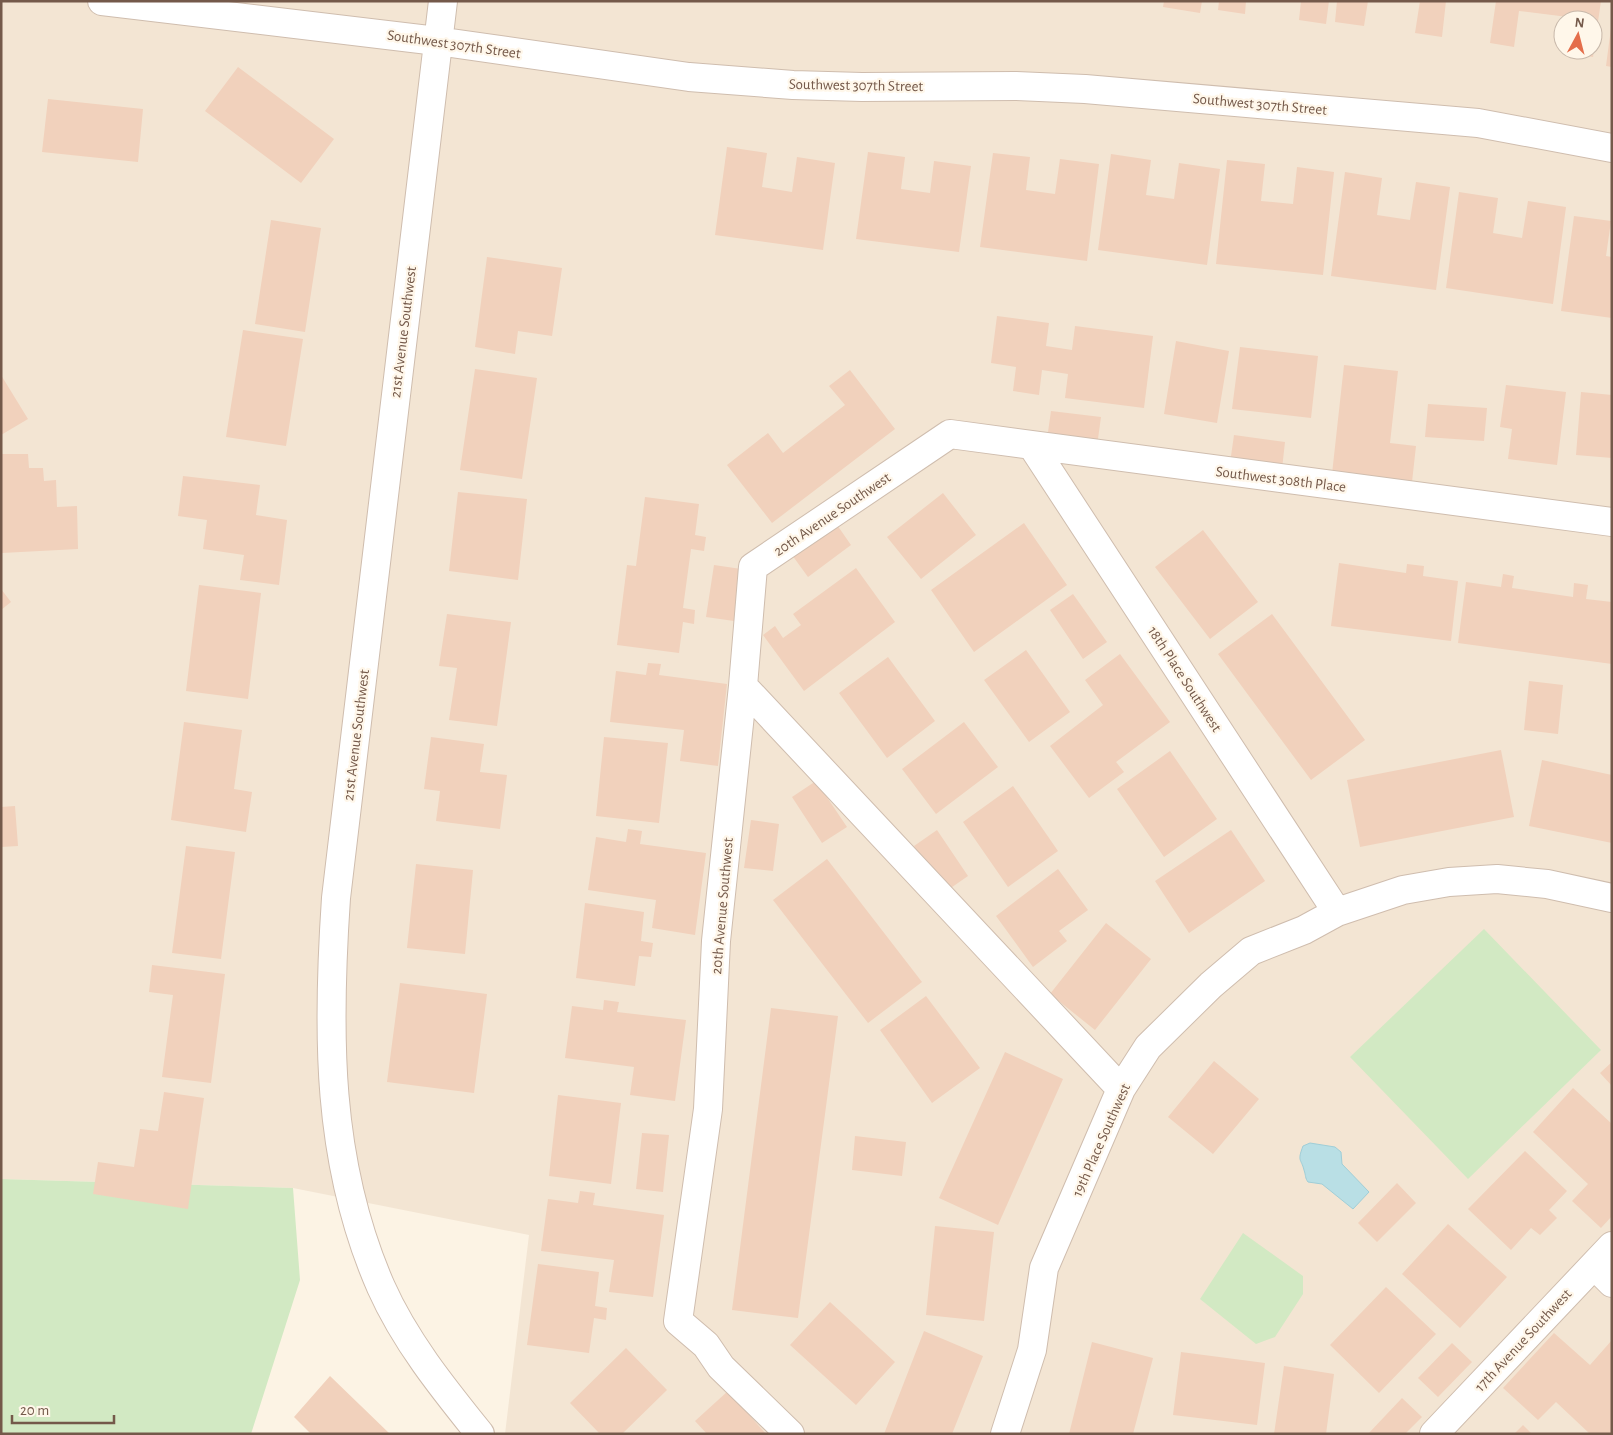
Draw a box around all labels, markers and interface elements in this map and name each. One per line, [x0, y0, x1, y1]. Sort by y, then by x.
north arrow [1553, 10, 1603, 60]
text: N [1574, 16, 1585, 31]
street label: Southwest 307th Street [386, 28, 522, 61]
street label: Southwest 307th Street [789, 77, 924, 94]
street label: Southwest 307th Street [1192, 91, 1328, 118]
street label: 21st Avenue Southwest [388, 265, 419, 399]
street label: Southwest 308th Place [1215, 464, 1347, 495]
street label: 20th Avenue Southwest [771, 470, 894, 559]
street label: 18th Place Southwest [1145, 624, 1224, 735]
street label: 21st Avenue Southwest [341, 668, 372, 802]
street label: 20th Avenue Southwest [709, 837, 736, 975]
street label: 19th Place Southwest [1070, 1081, 1133, 1199]
street label: 17th Avenue Southwest [1472, 1286, 1575, 1394]
scale bar [12, 1392, 115, 1424]
text: 20 m [20, 1403, 49, 1418]

